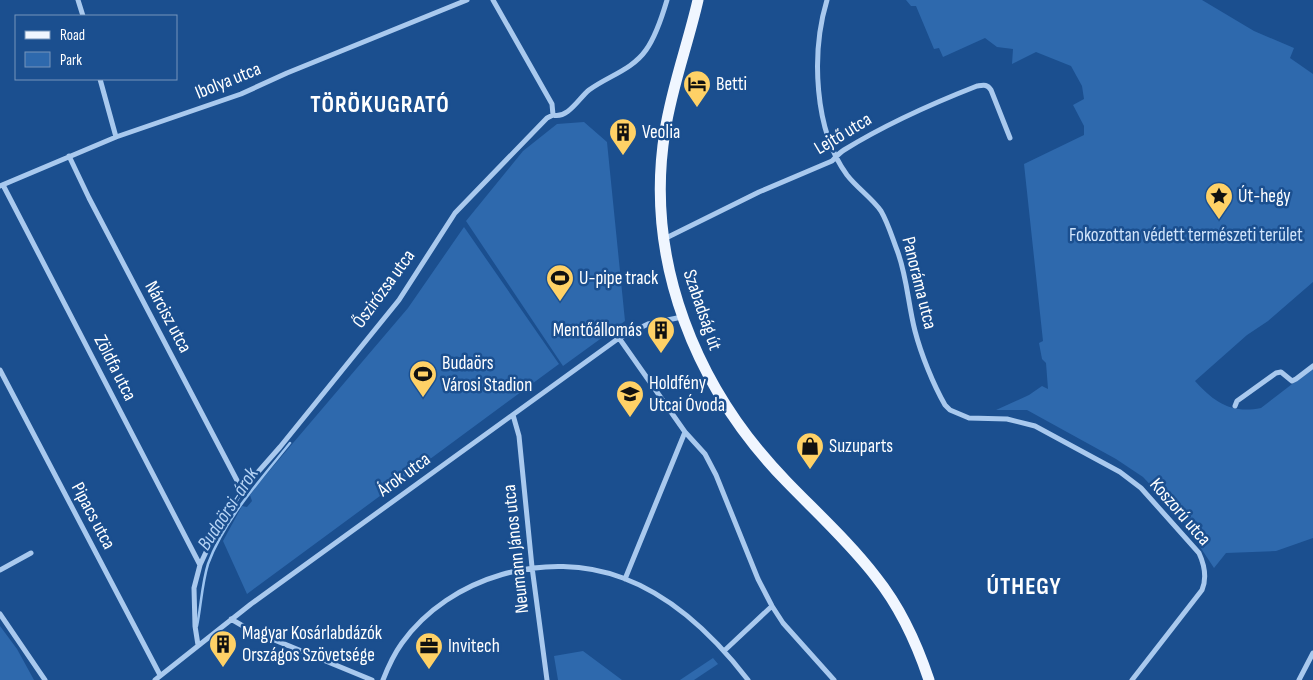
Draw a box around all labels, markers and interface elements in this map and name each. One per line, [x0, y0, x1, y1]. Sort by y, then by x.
legend [15, 15, 178, 80]
text: Road [60, 26, 85, 45]
text: Park [60, 51, 82, 70]
street label: Ibolya utca [192, 57, 264, 105]
hotel icon: Betti [682, 69, 712, 108]
place label: Betti [716, 73, 747, 96]
district label: TÖRÖKUGRATÓ [310, 90, 450, 119]
street label: Lejtő utca [810, 108, 876, 160]
building icon: Veolia [608, 117, 638, 156]
place label: Veolia [642, 121, 680, 144]
place icon: Út-hegy [1204, 181, 1234, 220]
place label: Út-hegy [1238, 185, 1291, 208]
park label: Fokozottan védett természeti terület [1069, 224, 1303, 247]
street label: Panoráma utca [896, 234, 942, 332]
street label: Őszirózsa utca [348, 245, 420, 333]
sports icon: U-pipe track [545, 263, 575, 302]
place label: U-pipe track [579, 267, 659, 290]
street label: Szabadság út [677, 267, 727, 354]
street label: Nárcisz utca [140, 277, 196, 357]
building icon: Mentőállomás [646, 315, 676, 354]
place label: Mentőállomás [553, 319, 642, 342]
street label: Zöldfa utca [89, 331, 141, 405]
place label: Budaörs Városi Stadion [442, 352, 532, 397]
sports icon: Budaörs Városi Stadion [408, 359, 438, 398]
place label: Holdfény Utcai Óvoda [649, 372, 725, 417]
school or university icon: Holdfény Utcai Óvoda [615, 379, 645, 418]
shop icon: Suzuparts [795, 431, 825, 470]
place label: Suzuparts [829, 435, 893, 458]
street label: Árok utca [372, 448, 435, 503]
water label: Budaörsi-árok [192, 463, 264, 555]
street label: Koszorú utca [1144, 474, 1216, 550]
street label: Pipacs utca [66, 479, 120, 553]
street label: Neumann János utca [498, 483, 534, 615]
district label: ÚTHEGY [986, 572, 1062, 601]
place label: Magyar Kosárlabdázók Országos Szövetsége [242, 622, 383, 667]
building icon: Magyar Kosárlabdázók Országos Szövetsége [208, 629, 238, 668]
office icon: Invitech [414, 631, 444, 670]
place label: Invitech [448, 635, 500, 658]

